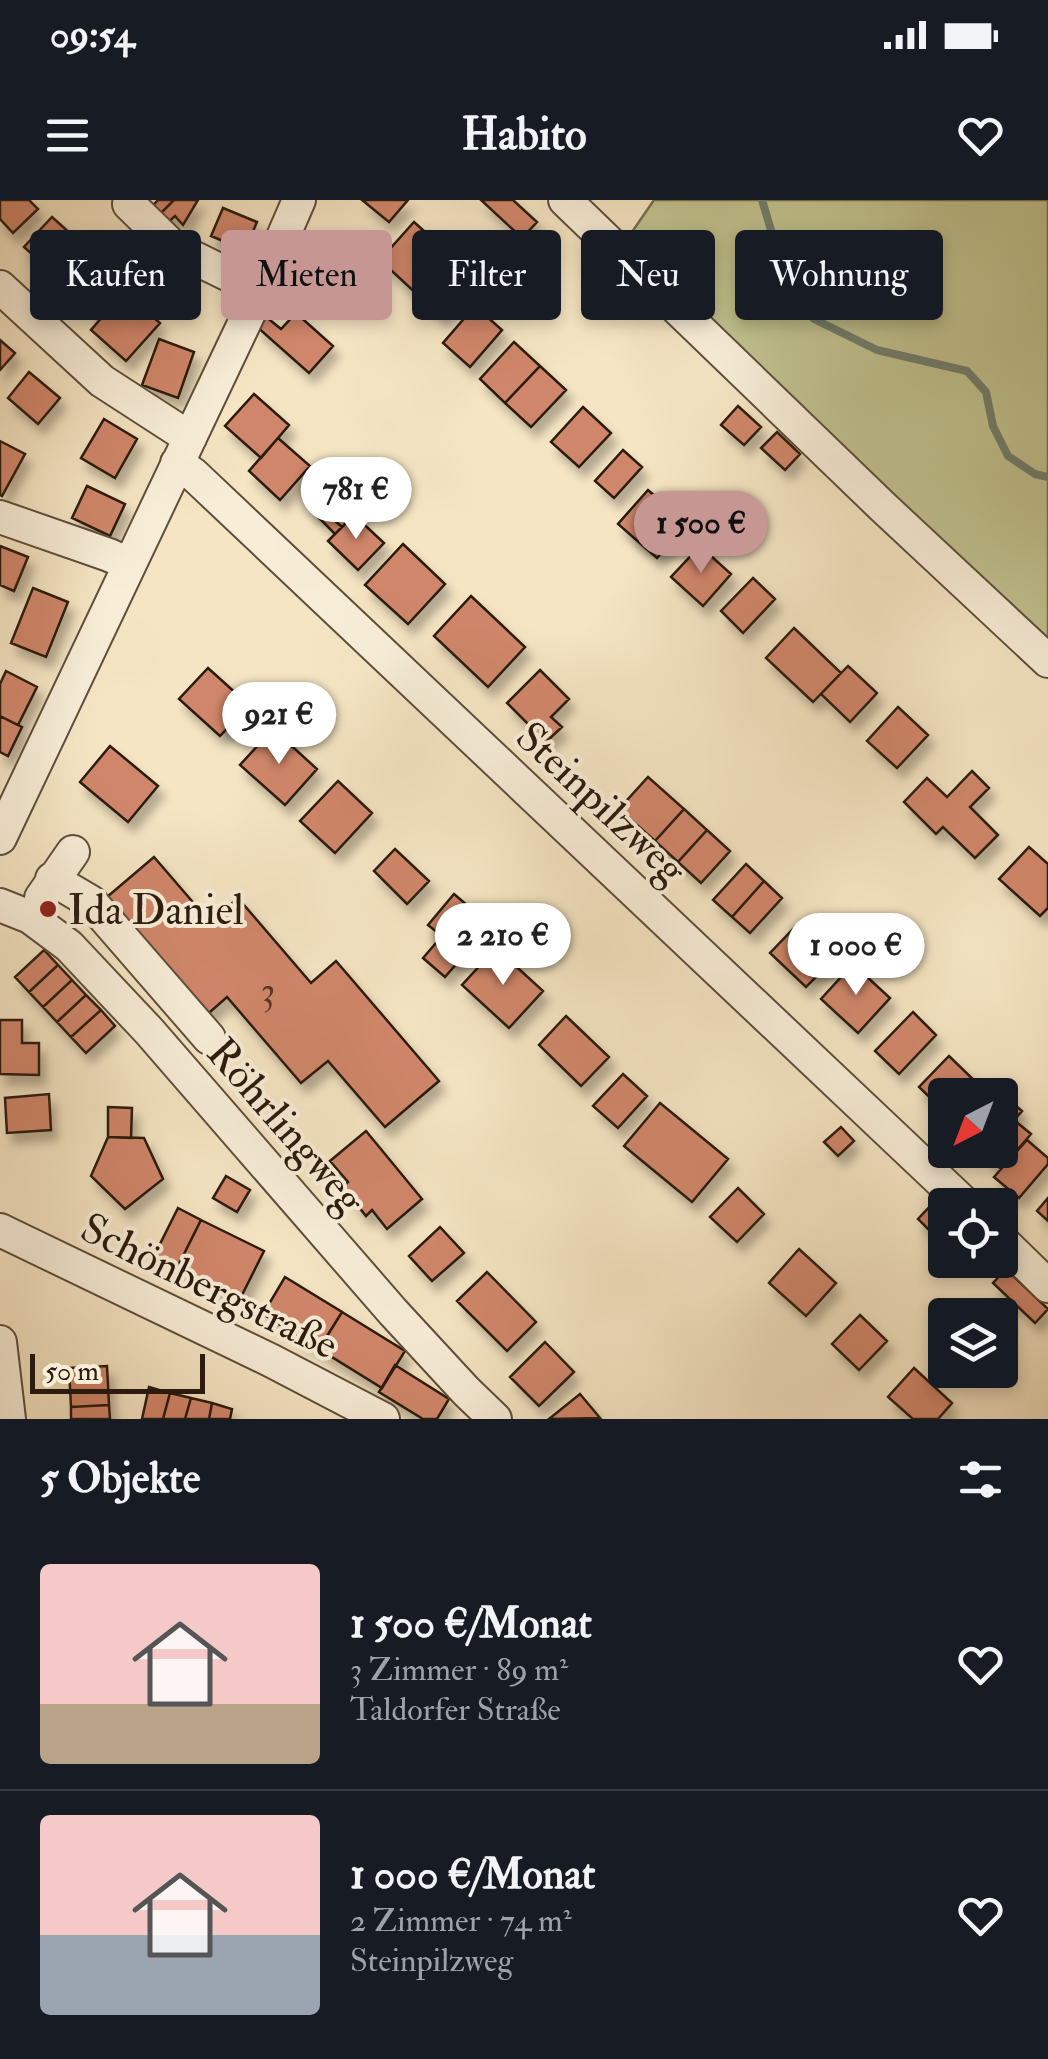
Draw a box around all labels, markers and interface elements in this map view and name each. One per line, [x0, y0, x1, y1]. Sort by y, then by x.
text: 09:54 [50, 11, 135, 59]
text: Habito [461, 107, 587, 163]
icon: menu [40, 108, 95, 163]
icon: heart [953, 108, 1008, 163]
chip: Kaufen [30, 230, 201, 320]
chip: Mieten [221, 230, 392, 320]
chip: Filter [412, 230, 561, 320]
chip: Neu [581, 230, 715, 320]
chip: Wohnung [735, 230, 943, 320]
pin: 781 € [286, 457, 426, 542]
text: 781 € [323, 469, 389, 509]
pin: 1 500 € [609, 491, 793, 576]
text: 1 500 € [656, 503, 746, 543]
pin: 921 € [209, 682, 349, 767]
text: 921 € [244, 694, 314, 734]
street label: Steinpilzweg [505, 711, 698, 896]
place label: Ida Daniel [68, 885, 244, 937]
marker: Ida Daniel [37, 898, 59, 920]
pin: 2 210 € [411, 903, 595, 988]
pin: 1 000 € [764, 913, 948, 998]
text: 2 210 € [457, 915, 549, 955]
text: 1 000 € [810, 925, 902, 965]
house number: 3 [261, 967, 275, 1015]
street label: Röhrlingweg [195, 1028, 377, 1226]
north arrow [928, 1078, 1018, 1168]
map controls [928, 1078, 1018, 1388]
button: locate [928, 1188, 1018, 1278]
street label: Schönbergstraße [72, 1202, 346, 1371]
button: layers [928, 1298, 1018, 1388]
scale bar [30, 1349, 205, 1394]
text: 50 m [45, 1354, 99, 1389]
icon: filters [953, 1452, 1008, 1507]
text: 5 Objekte [40, 1453, 200, 1505]
text: 1 500 €/Monat [350, 1598, 592, 1650]
icon: home [120, 1604, 240, 1724]
icon: heart [953, 1637, 1008, 1692]
text: 3 Zimmer · 89 m² [350, 1650, 568, 1690]
text: Taldorfer Straße [350, 1690, 561, 1730]
text: 1 000 €/Monat [350, 1849, 595, 1901]
icon: home [120, 1855, 240, 1975]
icon: heart [953, 1888, 1008, 1943]
text: 2 Zimmer · 74 m² [350, 1901, 572, 1941]
text: Steinpilzweg [350, 1941, 513, 1981]

